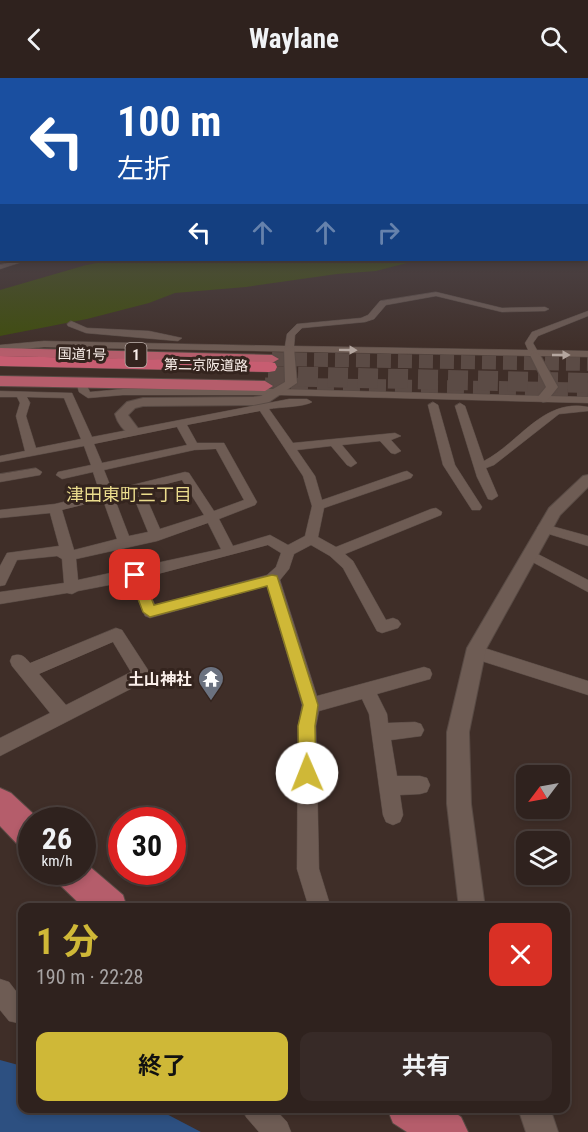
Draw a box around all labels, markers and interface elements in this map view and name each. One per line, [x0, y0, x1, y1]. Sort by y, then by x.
icon: back [18, 23, 51, 56]
text: Waylane [249, 23, 339, 55]
icon: search [537, 23, 570, 56]
text: 100 m [117, 97, 222, 146]
icon: left [18, 102, 96, 180]
text: 左折 [117, 153, 171, 185]
icon: left [183, 216, 216, 249]
icon: ahead [246, 216, 279, 249]
icon: ahead [309, 216, 342, 249]
icon: right [372, 216, 405, 249]
road number: 1 [126, 343, 146, 367]
street label: 国道1号 [57, 345, 107, 363]
one-way arrow [338, 345, 357, 355]
one-way arrow [552, 350, 571, 360]
street label: 第二京阪道路 [164, 356, 248, 374]
district label: 津田東町三丁目 [66, 484, 192, 505]
pin [109, 549, 160, 600]
icon: arrive [118, 558, 151, 591]
temple icon: 土山神社 [196, 664, 226, 702]
place label: 土山神社 [128, 670, 192, 689]
position arrow [275, 741, 339, 805]
north arrow [516, 765, 570, 819]
map controls [516, 765, 570, 885]
speed limit sign: 30 [108, 807, 186, 885]
text: 26 [42, 821, 72, 856]
button: layers [516, 831, 570, 885]
text: km/h [42, 852, 72, 870]
text: 1 分 [36, 921, 99, 963]
button: close [489, 923, 552, 986]
text: 190 m · 22:28 [36, 965, 143, 989]
button: 終了 [36, 1032, 288, 1101]
button: 共有 [300, 1032, 552, 1101]

